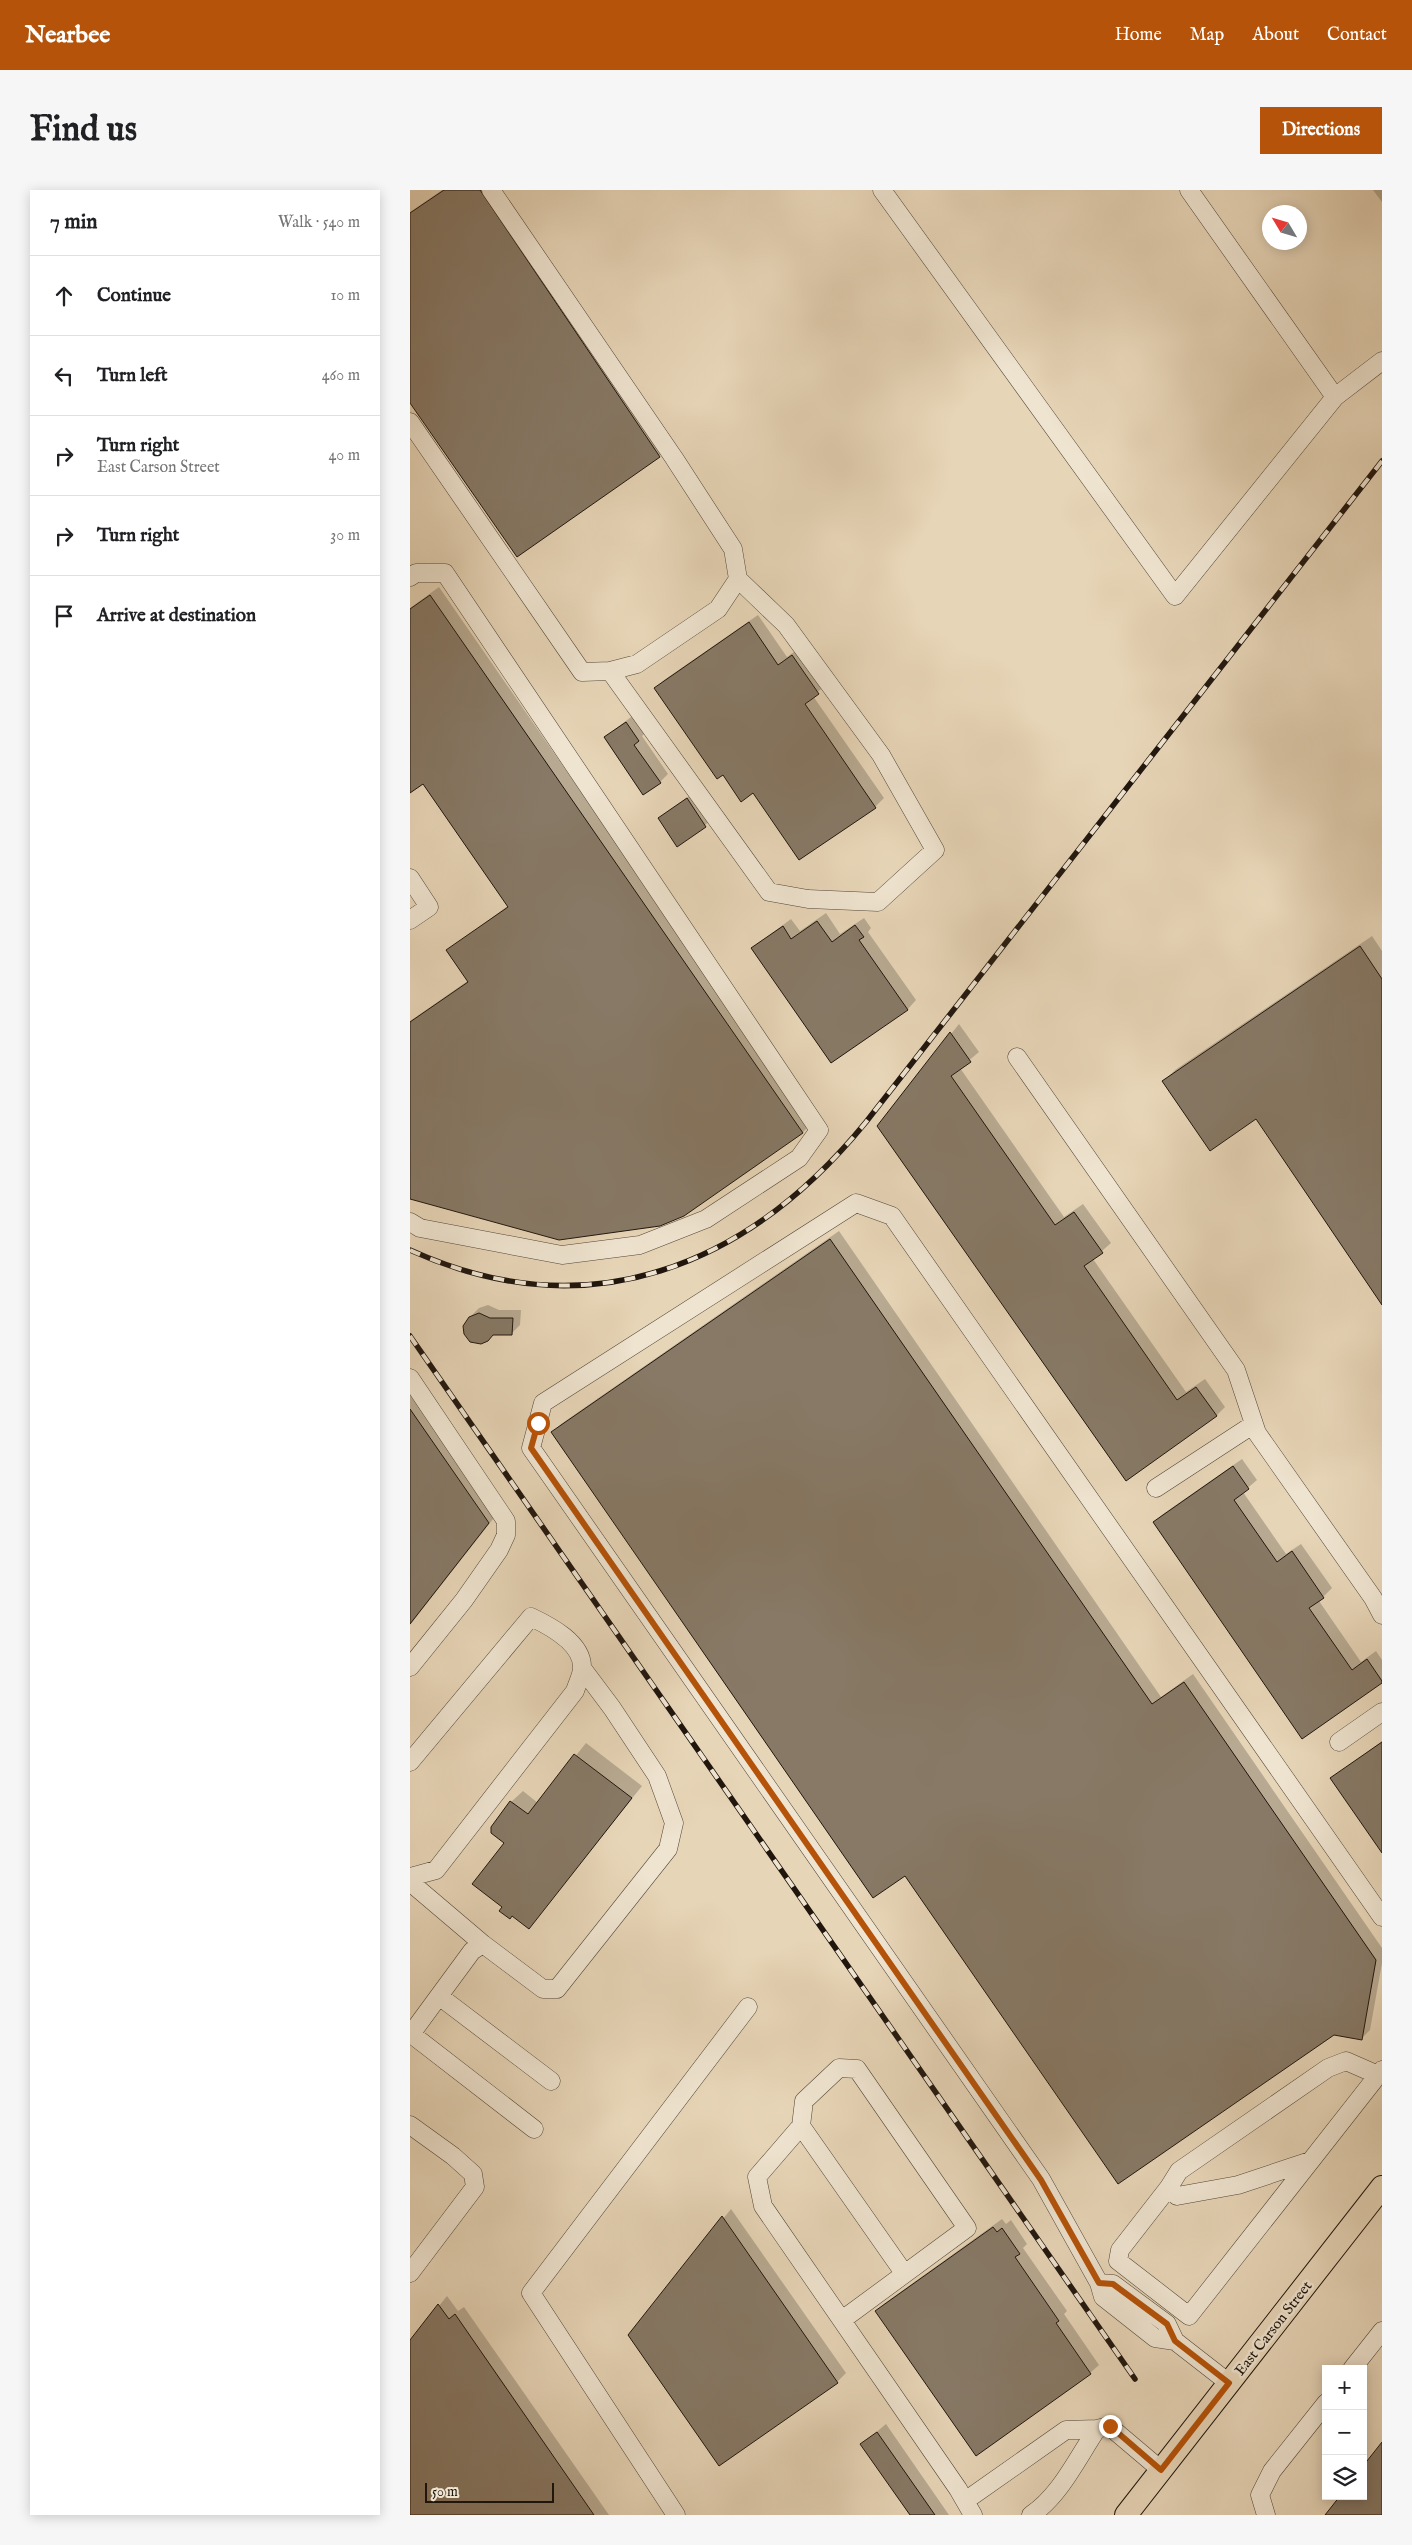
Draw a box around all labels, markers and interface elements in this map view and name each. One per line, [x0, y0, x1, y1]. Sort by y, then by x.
text: Nearbee [25, 20, 110, 51]
text: Home [1115, 24, 1162, 47]
text: Map [1190, 24, 1224, 47]
text: About [1252, 24, 1299, 47]
text: Contact [1327, 24, 1387, 47]
button: Directions [1260, 107, 1382, 154]
text: Find us [30, 108, 137, 153]
north arrow [1262, 205, 1307, 250]
text: 7 min [50, 209, 97, 236]
text: Walk · 540 m [278, 213, 360, 233]
icon: ahead [50, 282, 78, 310]
text: Continue [97, 284, 171, 308]
text: 10 m [330, 286, 360, 306]
icon: left [50, 362, 78, 390]
text: Turn left [97, 364, 168, 388]
text: 460 m [322, 366, 360, 386]
text: Turn right [97, 434, 179, 458]
icon: right [50, 442, 78, 470]
text: 40 m [328, 446, 360, 466]
text: East Carson Street [97, 458, 220, 478]
icon: right [50, 522, 78, 550]
text: Turn right [97, 524, 179, 548]
text: 30 m [330, 526, 360, 546]
icon: arrive [50, 602, 78, 630]
text: Arrive at destination [97, 604, 256, 628]
route start [527, 1412, 550, 1435]
street label: East Carson Street [1230, 2277, 1316, 2380]
map controls [1322, 2365, 1367, 2500]
button: + [1322, 2365, 1367, 2410]
button: − [1322, 2410, 1367, 2455]
route end [1099, 2415, 1122, 2438]
button: layers [1322, 2455, 1367, 2500]
scale bar [425, 2480, 554, 2503]
text: 50 m [432, 2483, 458, 2501]

